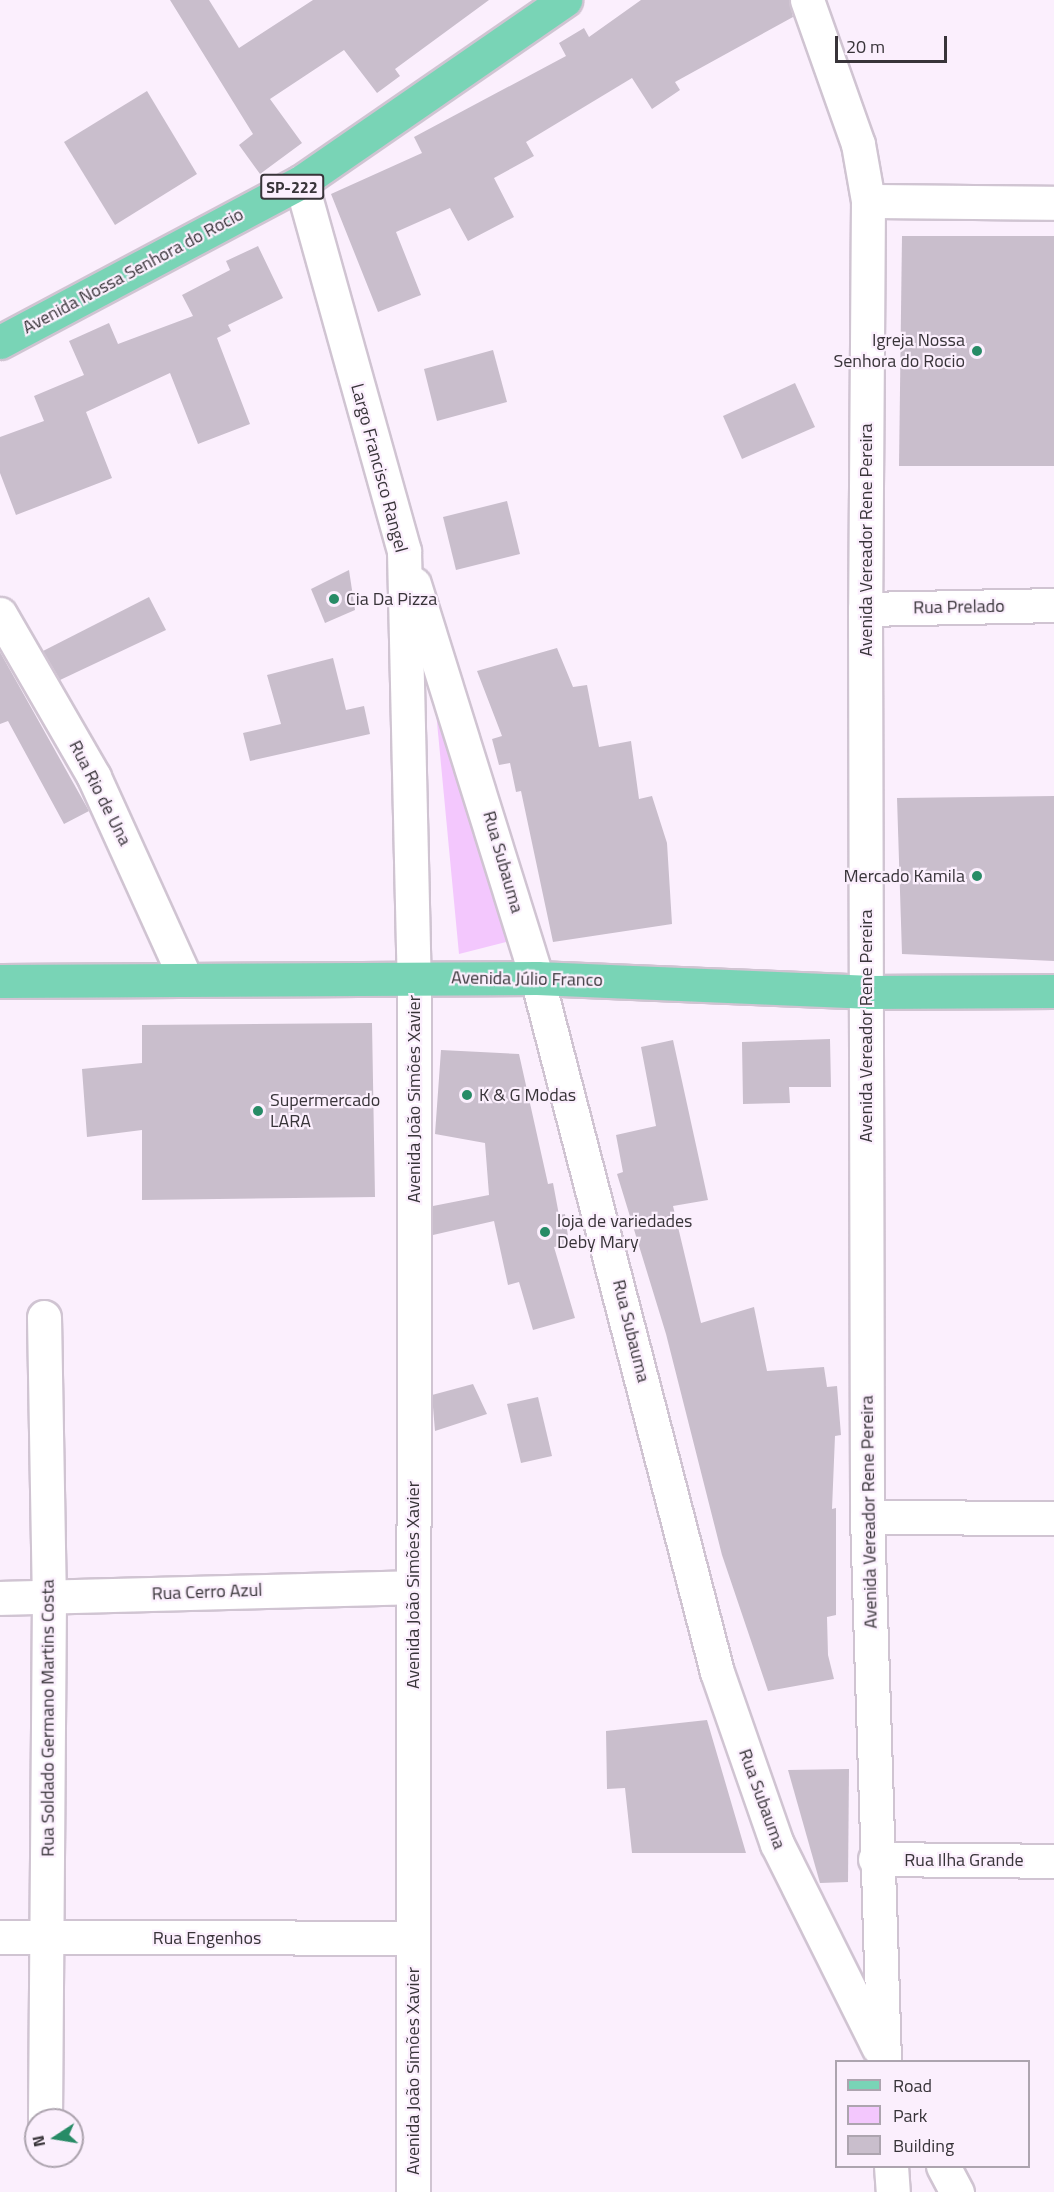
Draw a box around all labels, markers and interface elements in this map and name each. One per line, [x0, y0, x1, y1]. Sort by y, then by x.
scale bar [838, 24, 950, 62]
text: 20 m [846, 33, 885, 60]
road number: SP-222 [259, 174, 325, 200]
street label: Avenida Nossa Senhora do Rocio [19, 203, 247, 339]
place label: Igreja Nossa Senhora do Rocio [833, 330, 965, 372]
marker: Igreja Nossa Senhora do Rocio [970, 344, 984, 358]
street label: Largo Francisco Rangel [346, 381, 412, 555]
street label: Avenida Vereador Rene Pereira [855, 423, 877, 657]
place label: Cia Da Pizza [346, 588, 437, 610]
marker: Cia Da Pizza [327, 592, 341, 606]
street label: Rua Prelado [913, 595, 1005, 619]
street label: Rua Rio de Una [64, 737, 136, 849]
street label: Rua Subauma [478, 809, 528, 915]
place label: Mercado Kamila [844, 865, 965, 887]
marker: Mercado Kamila [970, 869, 984, 883]
street label: Avenida Vereador Rene Pereira [855, 909, 877, 1143]
street label: Avenida Júlio Franco [451, 967, 603, 991]
street label: Avenida João Simões Xavier [403, 995, 425, 1203]
place label: K & G Modas [479, 1084, 576, 1106]
marker: K & G Modas [460, 1088, 474, 1102]
place label: Supermercado LARA [270, 1090, 380, 1132]
marker: Supermercado LARA [251, 1104, 265, 1118]
place label: loja de variedades Deby Mary [557, 1211, 692, 1254]
marker: loja de variedades Deby Mary [538, 1225, 552, 1239]
street label: Rua Subauma [608, 1277, 654, 1385]
street label: Avenida Vereador Rene Pereira [856, 1395, 882, 1629]
street label: Avenida João Simões Xavier [402, 1481, 424, 1689]
street label: Rua Soldado Germano Martins Costa [37, 1579, 59, 1857]
street label: Rua Cerro Azul [151, 1579, 263, 1605]
street label: Rua Subauma [734, 1746, 790, 1852]
street label: Rua Ilha Grande [904, 1849, 1024, 1871]
street label: Rua Engenhos [153, 1927, 261, 1949]
street label: Avenida João Simões Xavier [402, 1967, 424, 2175]
legend [835, 2060, 1030, 2168]
text: Road [893, 2072, 932, 2099]
text: Park [893, 2102, 927, 2129]
north arrow [24, 2108, 84, 2168]
text: Building [893, 2132, 954, 2159]
text: N [25, 2133, 51, 2149]

